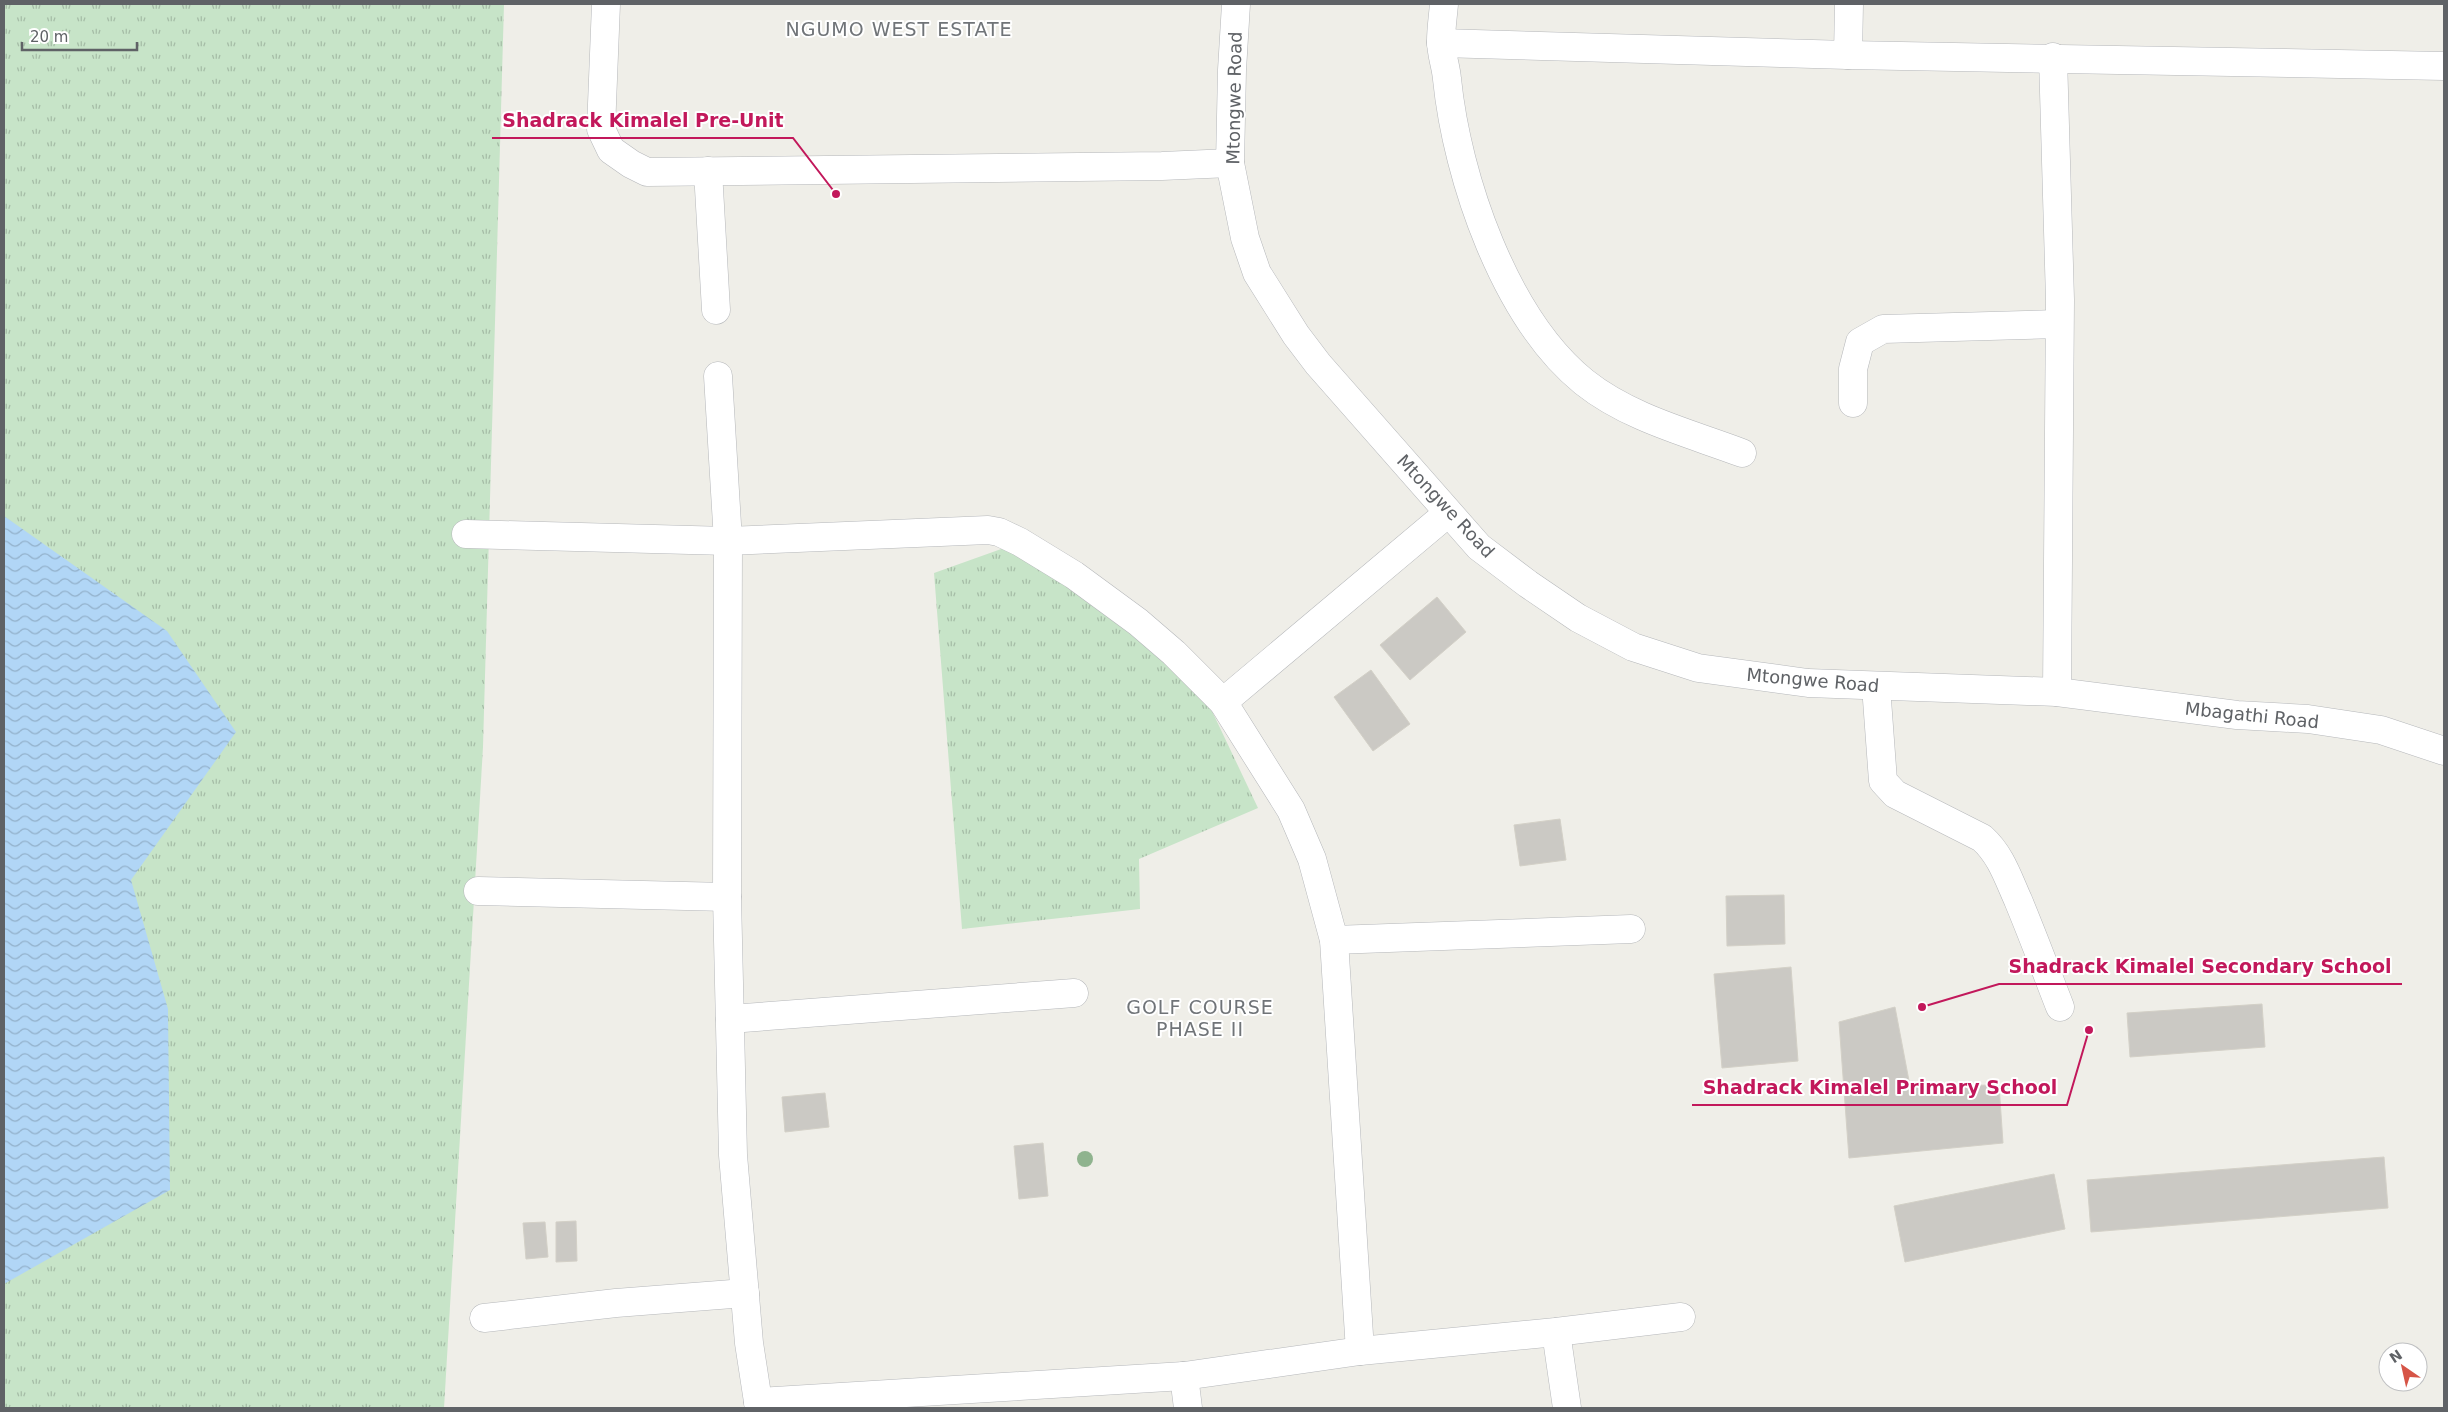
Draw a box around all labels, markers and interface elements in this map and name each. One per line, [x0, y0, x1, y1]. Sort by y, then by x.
district label: NGUMO WEST ESTATE [785, 18, 1013, 40]
scale bar [22, 20, 138, 52]
text: 20 m [30, 28, 68, 46]
street label: Mtongwe Road [1222, 31, 1246, 165]
callout: Shadrack Kimalel Pre-Unit [492, 104, 793, 138]
text: Shadrack Kimalel Pre-Unit [502, 109, 784, 131]
street label: Mtongwe Road [1393, 450, 1499, 562]
street label: Mtongwe Road [1746, 664, 1880, 696]
street label: Mbagathi Road [2184, 698, 2320, 732]
callout: Shadrack Kimalel Secondary School [1999, 950, 2402, 984]
text: Shadrack Kimalel Secondary School [2008, 955, 2392, 977]
district label: GOLF COURSE PHASE II [1126, 996, 1274, 1040]
callout: Shadrack Kimalel Primary School [1692, 1071, 2067, 1105]
text: Shadrack Kimalel Primary School [1703, 1076, 2057, 1098]
north arrow [2378, 1342, 2428, 1392]
text: N [2386, 1346, 2405, 1366]

